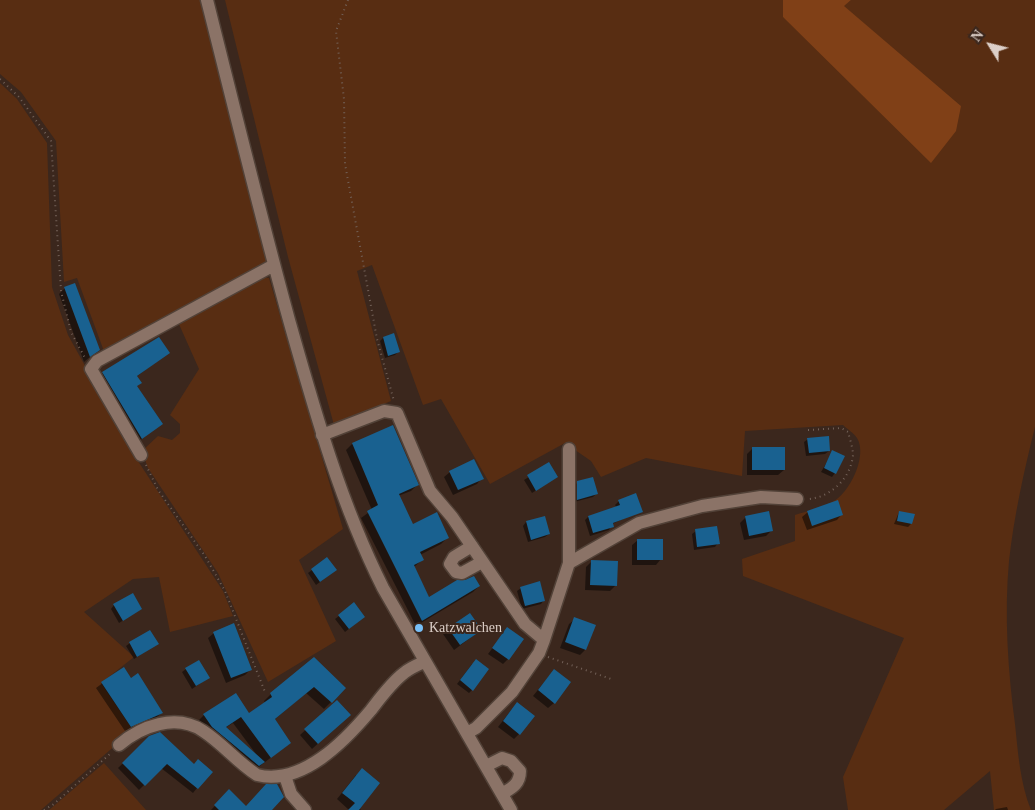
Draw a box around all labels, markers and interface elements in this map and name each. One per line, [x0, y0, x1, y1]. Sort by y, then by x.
north arrow [965, 20, 1015, 70]
text: N [968, 27, 987, 44]
place label: Katzwalchen [429, 620, 502, 636]
marker: Katzwalchen [413, 622, 425, 634]

